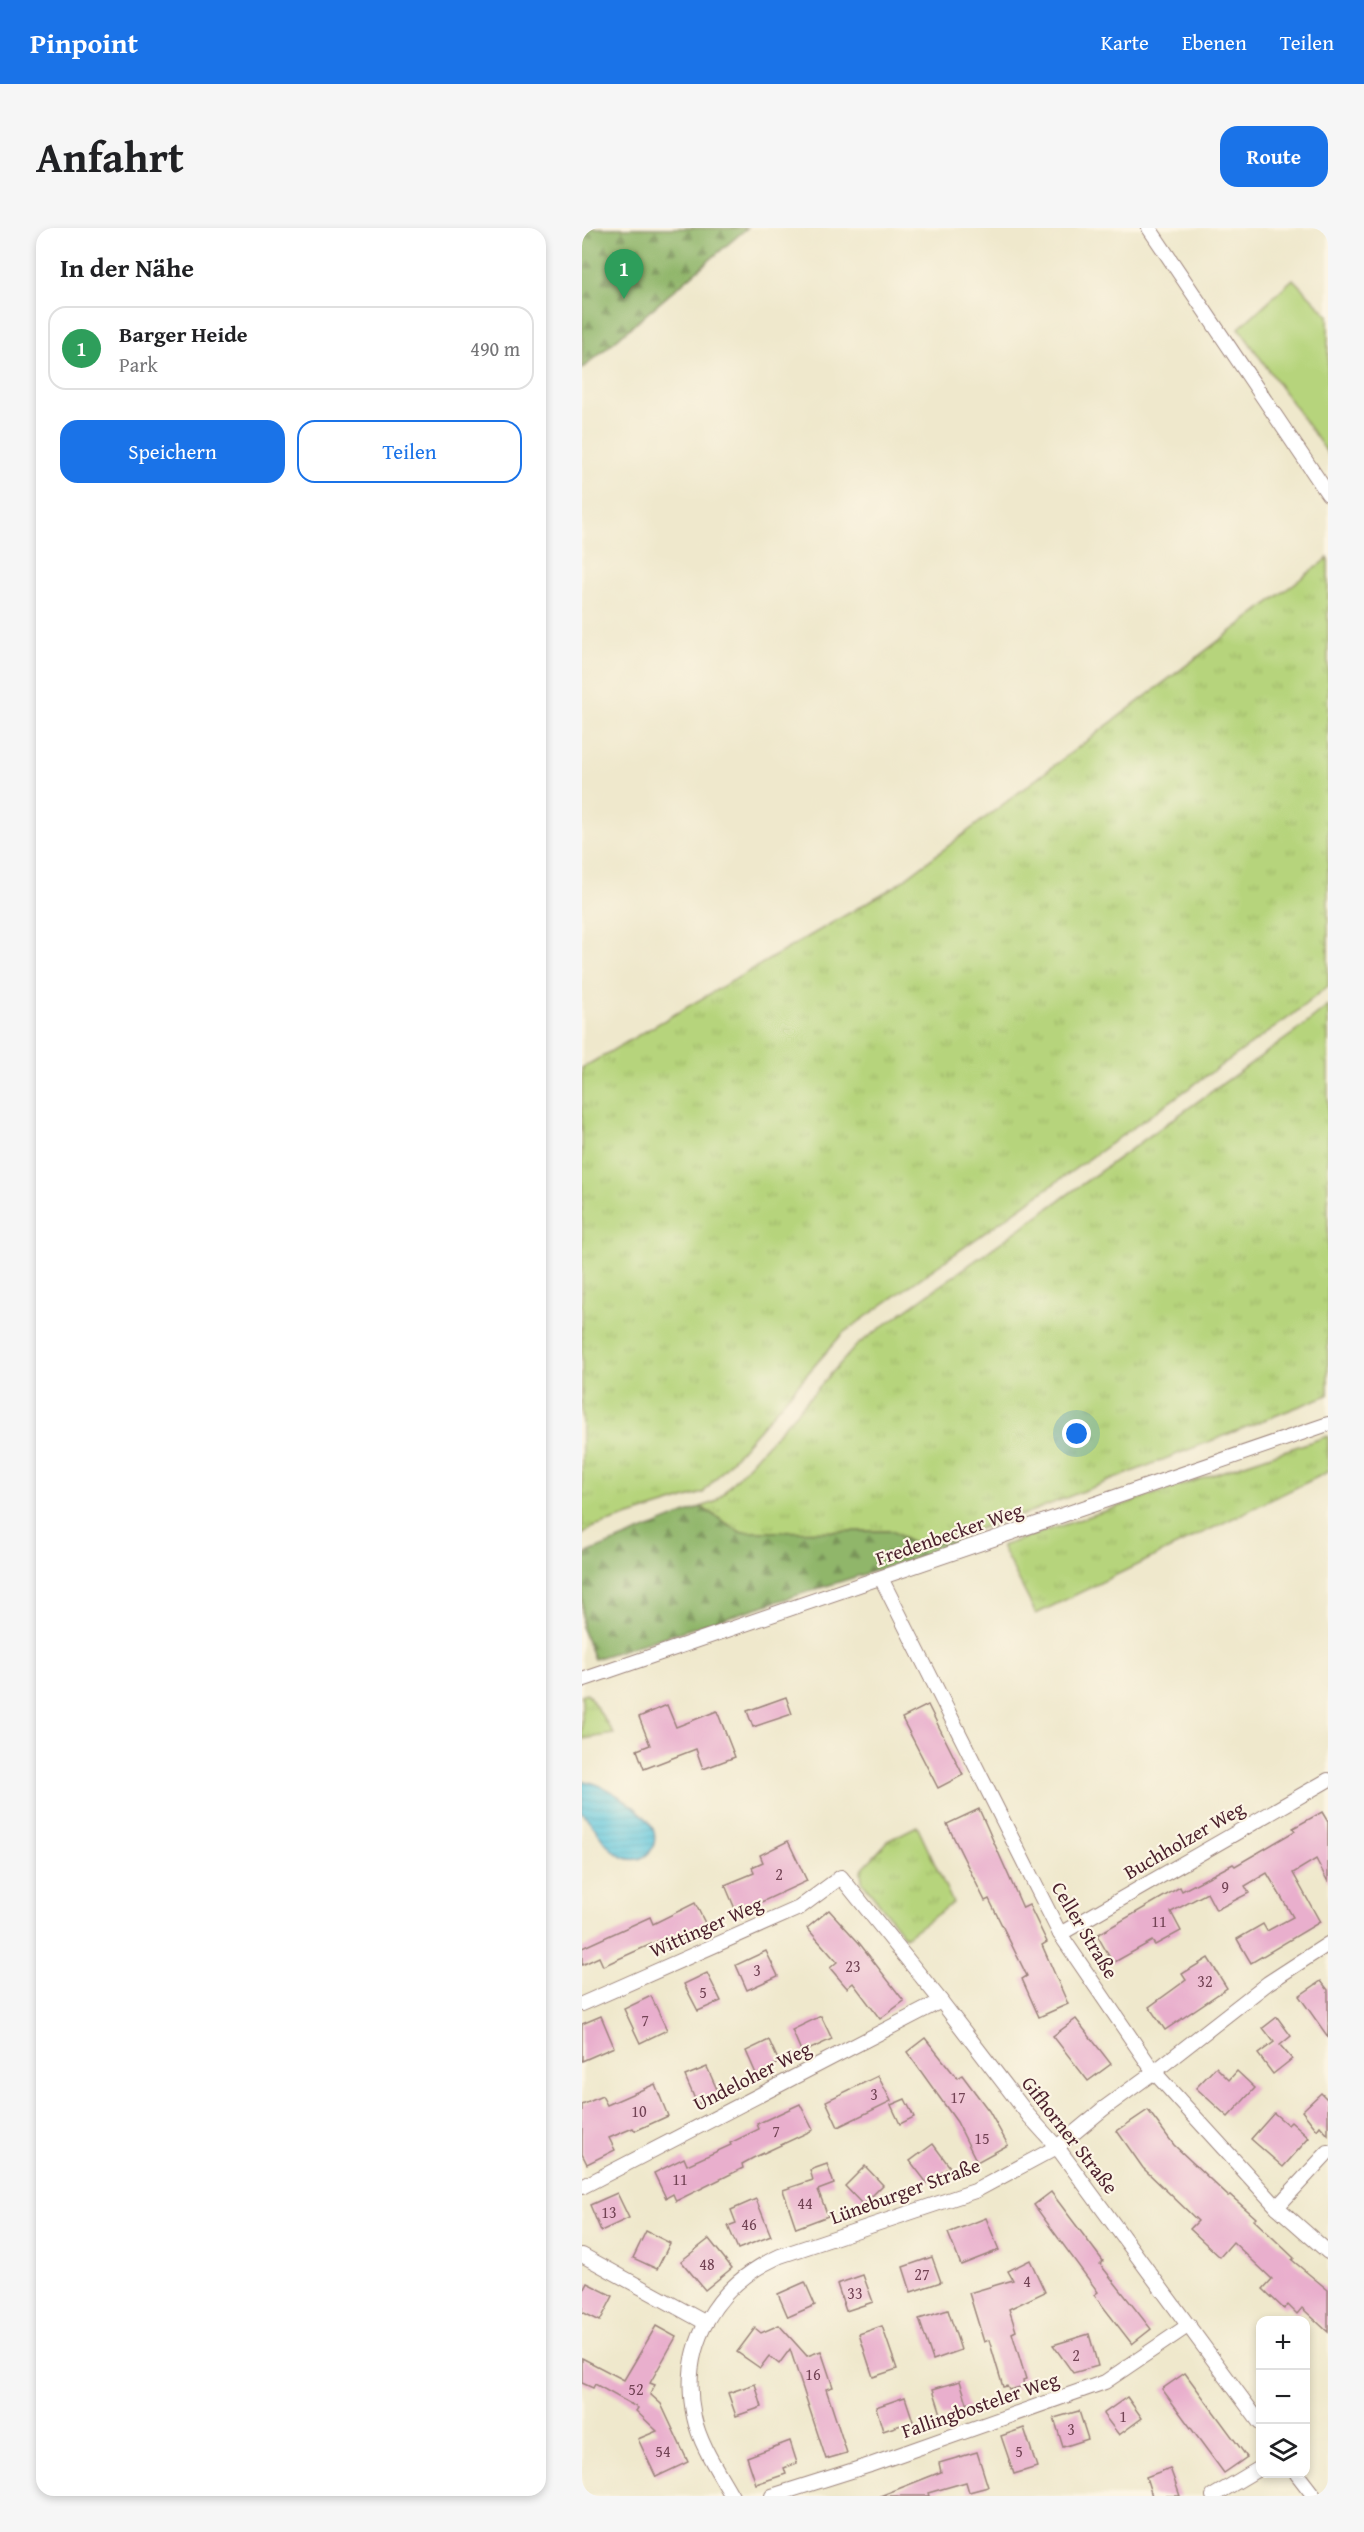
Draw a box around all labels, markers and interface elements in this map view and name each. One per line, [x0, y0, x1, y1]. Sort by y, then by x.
text: Pinpoint [30, 22, 138, 63]
text: Karte [1101, 27, 1149, 58]
text: Ebenen [1182, 27, 1247, 58]
text: Teilen [1280, 27, 1334, 58]
text: Anfahrt [36, 126, 184, 187]
button: Route [1220, 126, 1328, 187]
text: In der Nähe [60, 248, 194, 287]
pin: 1 [604, 250, 644, 299]
text: Barger Heide [119, 318, 248, 350]
text: 1 [76, 334, 87, 363]
text: 490 m [470, 334, 520, 363]
text: Park [119, 350, 158, 379]
button: Speichern [60, 420, 285, 483]
button: Teilen [297, 420, 522, 483]
your location [1062, 1419, 1091, 1448]
street label: Fredenbecker Weg [871, 1495, 1026, 1572]
street label: Buchholzer Weg [1118, 1793, 1250, 1886]
house number: 2 [775, 1862, 783, 1886]
house number: 9 [1221, 1875, 1229, 1899]
street label: Celler Straße [1045, 1876, 1126, 1984]
street label: Wittinger Weg [645, 1889, 767, 1964]
house number: 11 [1151, 1909, 1167, 1933]
house number: 23 [845, 1954, 861, 1978]
house number: 3 [753, 1958, 761, 1982]
house number: 32 [1197, 1969, 1213, 1993]
house number: 5 [699, 1980, 707, 2004]
house number: 7 [641, 2008, 649, 2032]
street label: Undeloher Weg [688, 2033, 816, 2118]
street label: Gifhorner Straße [1015, 2070, 1126, 2200]
house number: 3 [870, 2082, 878, 2106]
house number: 17 [950, 2085, 966, 2109]
house number: 10 [631, 2099, 647, 2123]
house number: 7 [772, 2119, 780, 2143]
house number: 15 [974, 2126, 990, 2150]
street label: Lüneburger Straße [826, 2150, 984, 2231]
house number: 11 [672, 2167, 688, 2191]
house number: 44 [797, 2191, 813, 2215]
house number: 13 [601, 2200, 617, 2224]
house number: 46 [741, 2212, 757, 2236]
house number: 48 [699, 2252, 715, 2276]
house number: 27 [914, 2262, 930, 2286]
house number: 4 [1023, 2269, 1031, 2293]
house number: 33 [847, 2281, 863, 2305]
map controls [1256, 2316, 1310, 2478]
button: + [1256, 2316, 1310, 2370]
house number: 2 [1072, 2343, 1080, 2367]
house number: 16 [805, 2362, 821, 2386]
street label: Fallingbosteler Weg [897, 2364, 1062, 2445]
button: − [1256, 2370, 1310, 2424]
house number: 52 [628, 2377, 644, 2401]
house number: 1 [1119, 2404, 1127, 2428]
house number: 3 [1067, 2417, 1075, 2441]
button: layers [1256, 2424, 1310, 2478]
house number: 54 [655, 2439, 671, 2463]
house number: 5 [1015, 2439, 1023, 2463]

